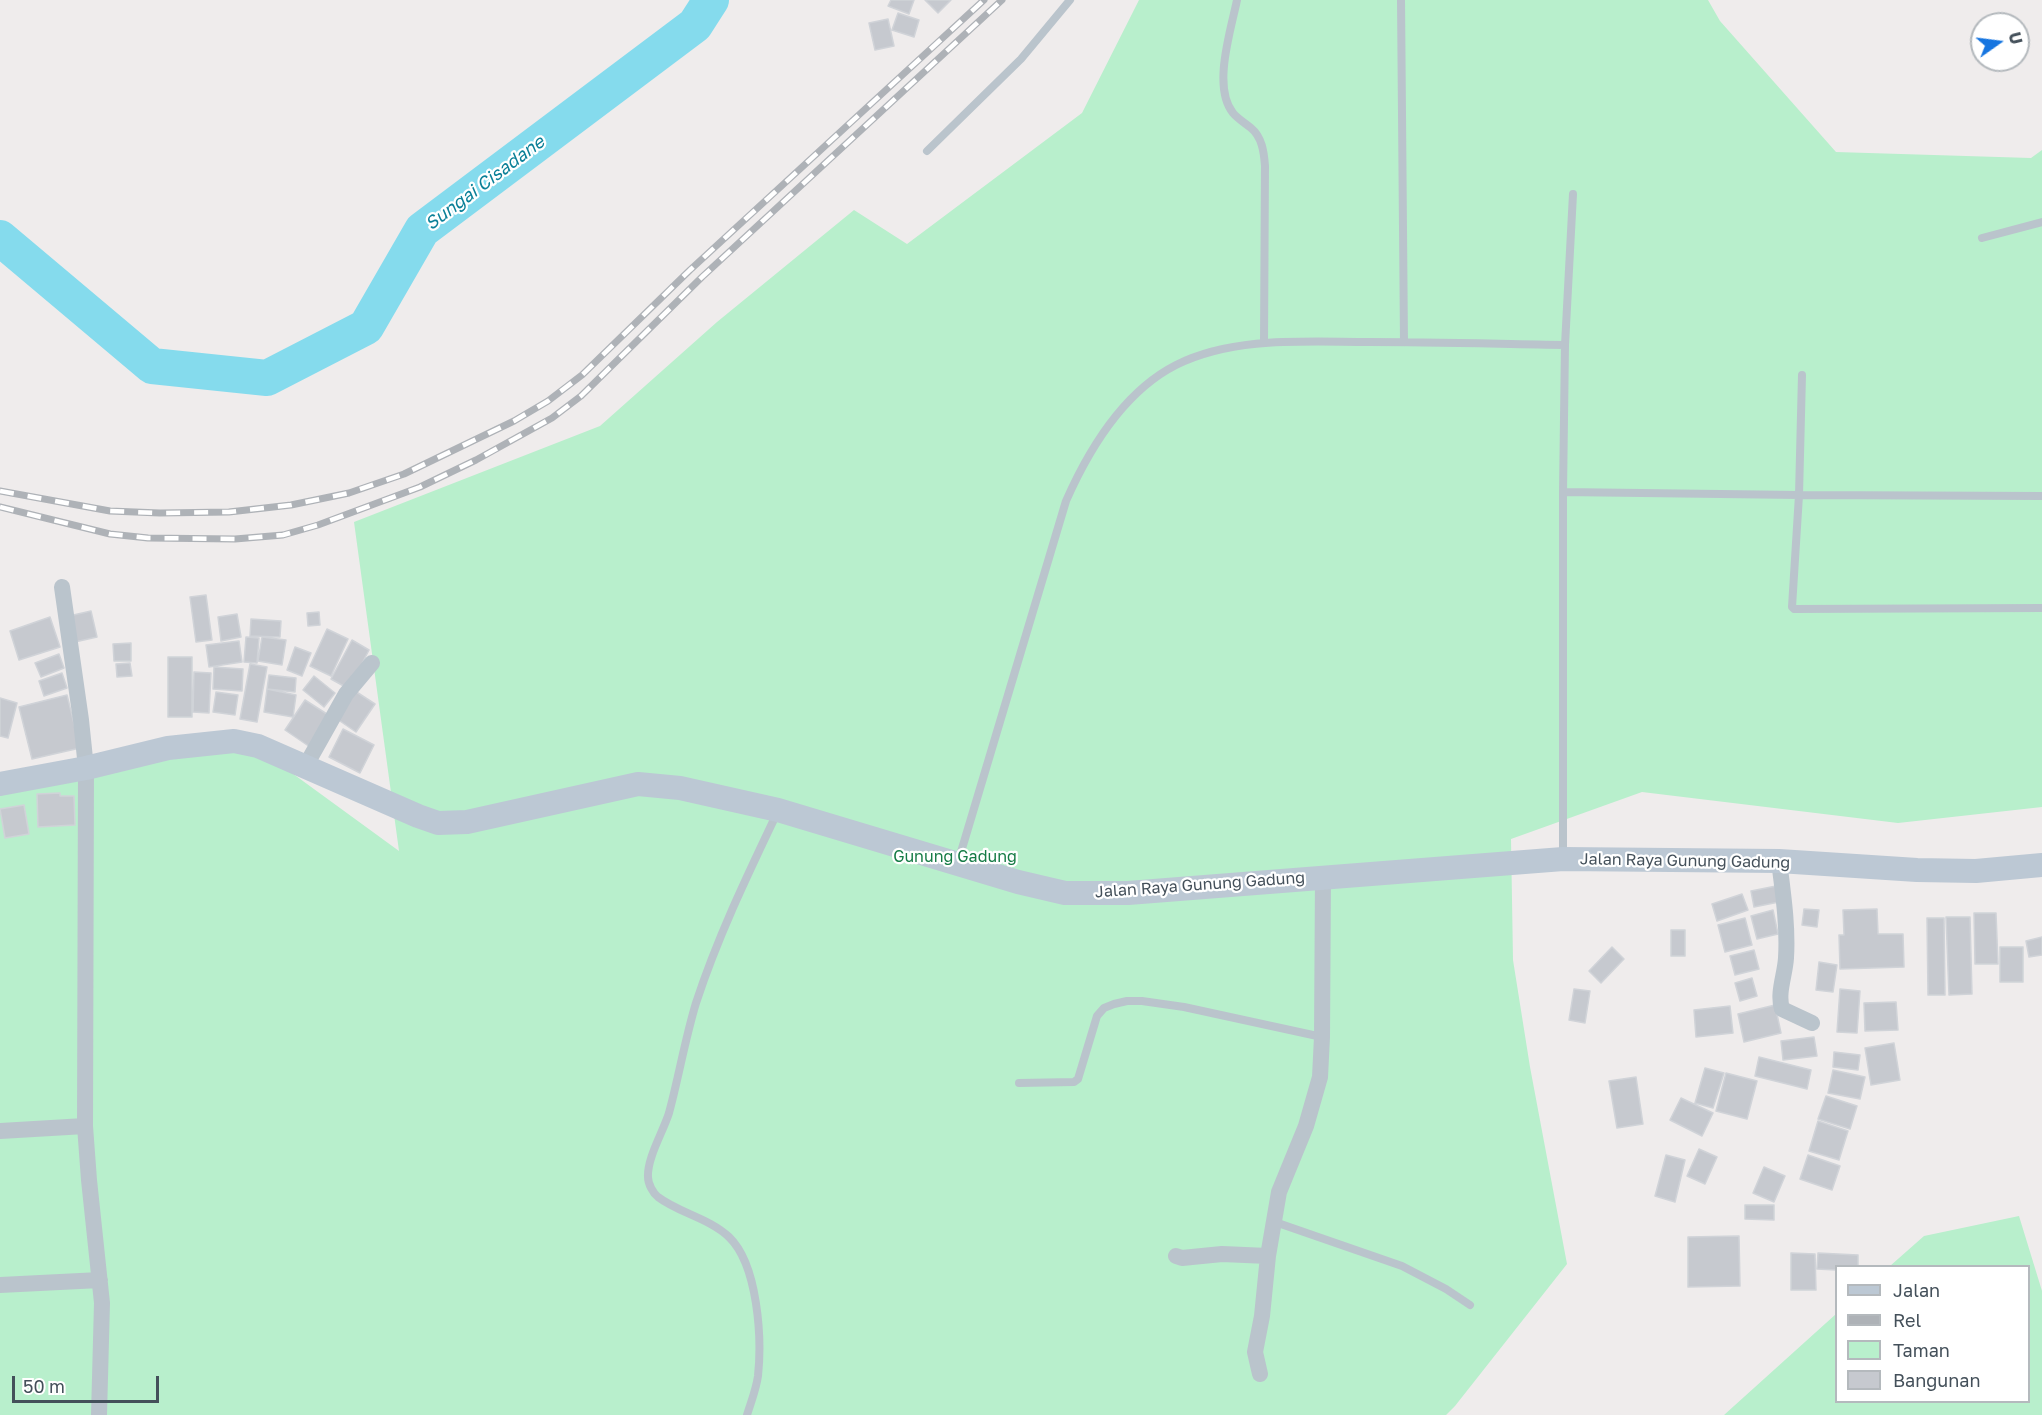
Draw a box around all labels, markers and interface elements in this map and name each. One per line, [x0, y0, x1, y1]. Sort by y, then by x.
north arrow [1970, 12, 2030, 72]
text: U [2004, 30, 2027, 46]
water label: Sungai Cisadane [421, 131, 549, 235]
park label: Gunung Gadung [893, 847, 1017, 867]
street label: Jalan Raya Gunung Gadung [1580, 850, 1790, 872]
street label: Jalan Raya Gunung Gadung [1094, 868, 1306, 902]
legend [1835, 1265, 2030, 1403]
text: Jalan [1893, 1279, 1940, 1301]
text: Rel [1893, 1309, 1921, 1331]
text: Taman [1893, 1339, 1950, 1361]
scale bar [15, 1364, 162, 1402]
text: Bangunan [1893, 1369, 1981, 1391]
text: 50 m [23, 1375, 65, 1397]

